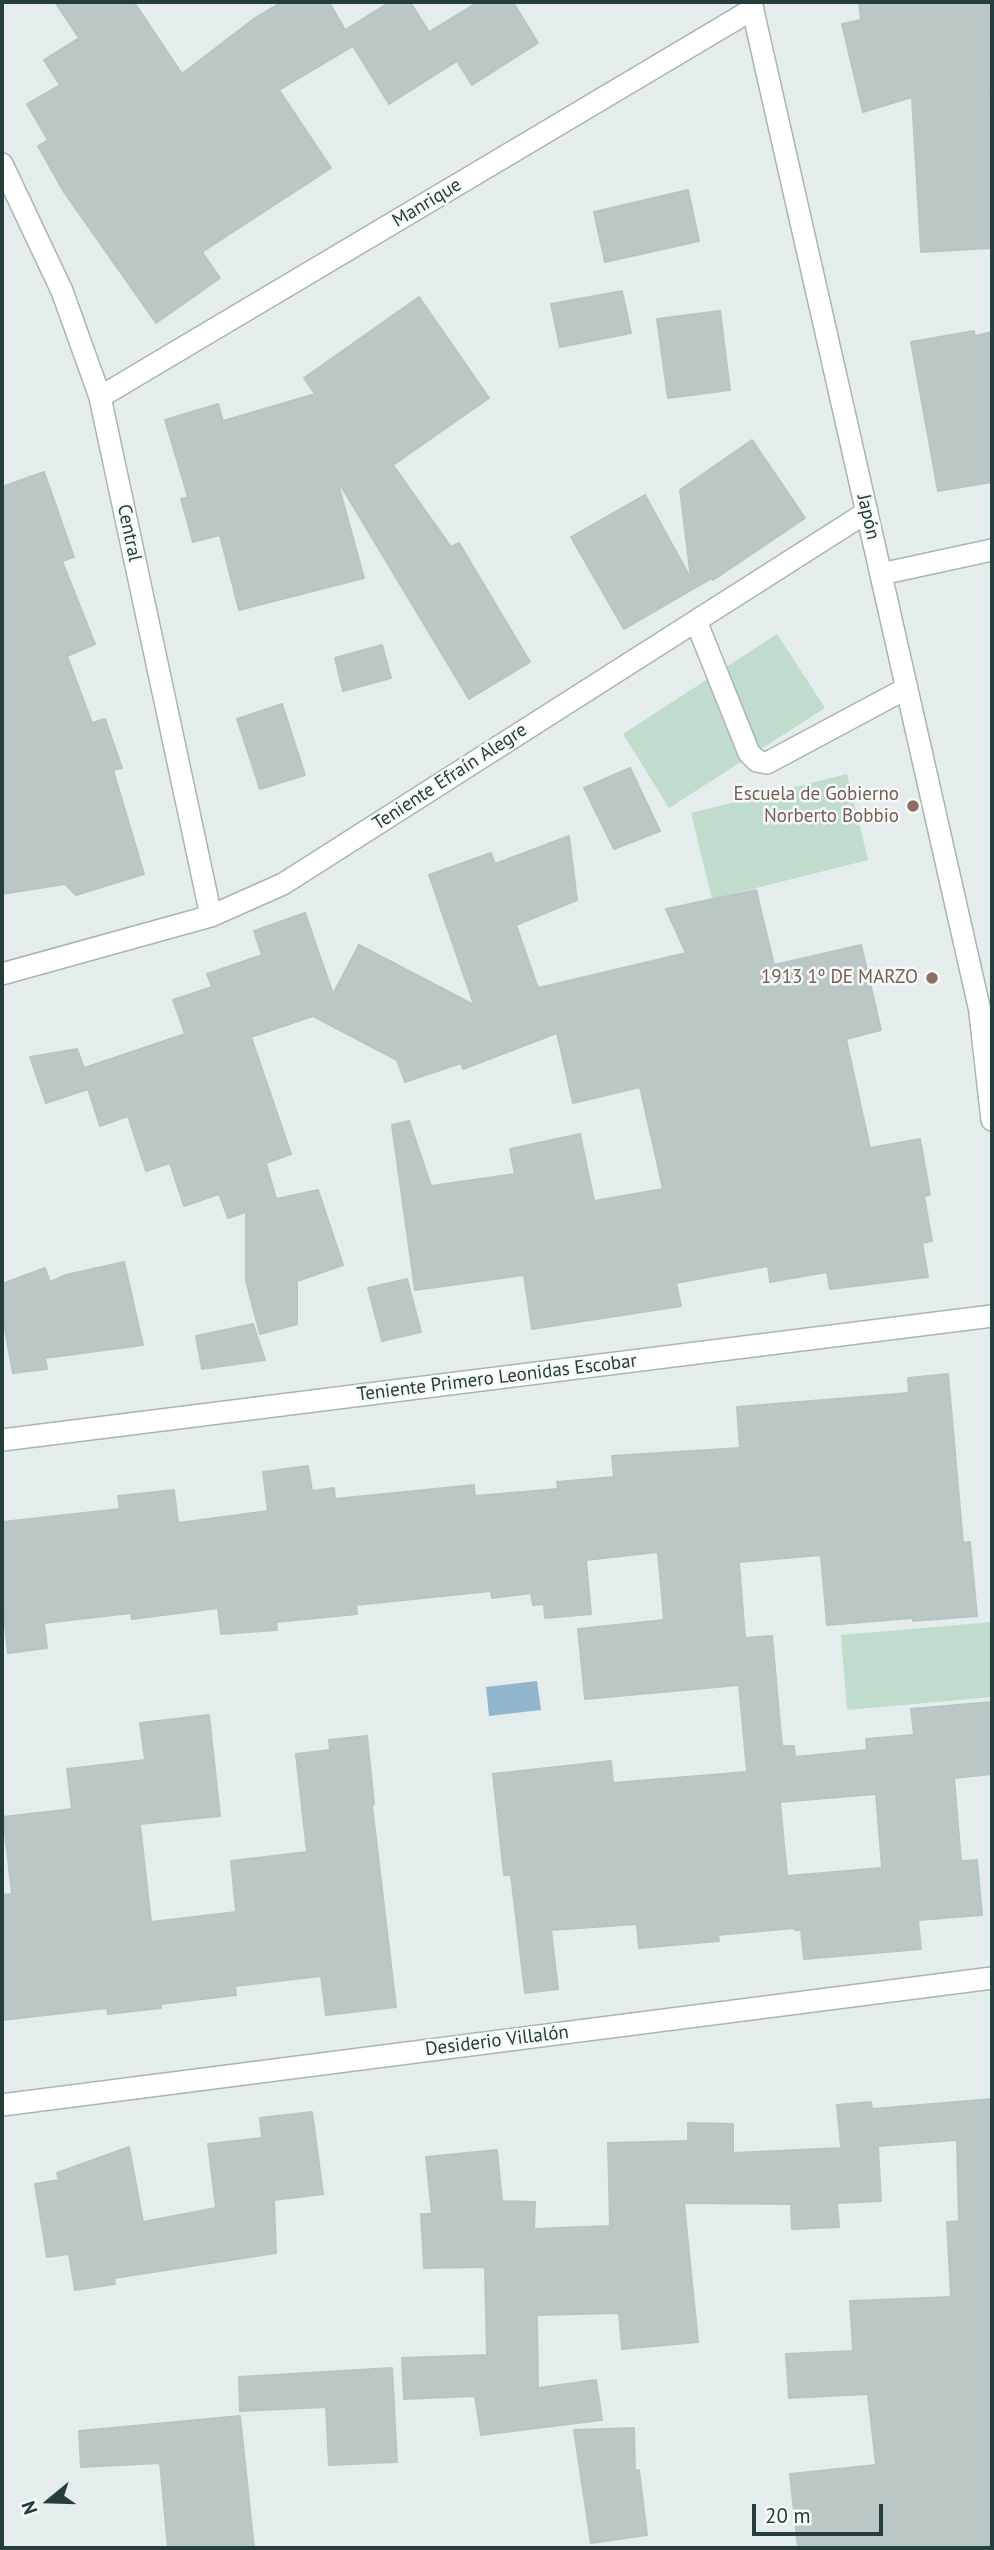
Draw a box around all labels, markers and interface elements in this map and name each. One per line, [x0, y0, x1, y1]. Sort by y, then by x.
street label: Manrique [388, 174, 466, 232]
street label: Japón [852, 492, 884, 542]
street label: Central [112, 502, 146, 564]
street label: Teniente Efraín Alegre [369, 719, 531, 835]
place label: Escuela de Gobierno Norberto Bobbio [734, 784, 899, 828]
marker: Escuela de Gobierno Norberto Bobbio [905, 798, 921, 814]
place label: 1913 1º DE MARZO [761, 967, 918, 989]
marker: 1913 1º DE MARZO [924, 970, 940, 986]
street label: Teniente Primero Leonidas Escobar [356, 1350, 638, 1406]
street label: Desiderio Villalón [424, 2021, 570, 2061]
north arrow [14, 2466, 84, 2536]
scale bar [756, 2490, 887, 2534]
text: N [16, 2498, 43, 2518]
text: 20 m [765, 2502, 811, 2529]

